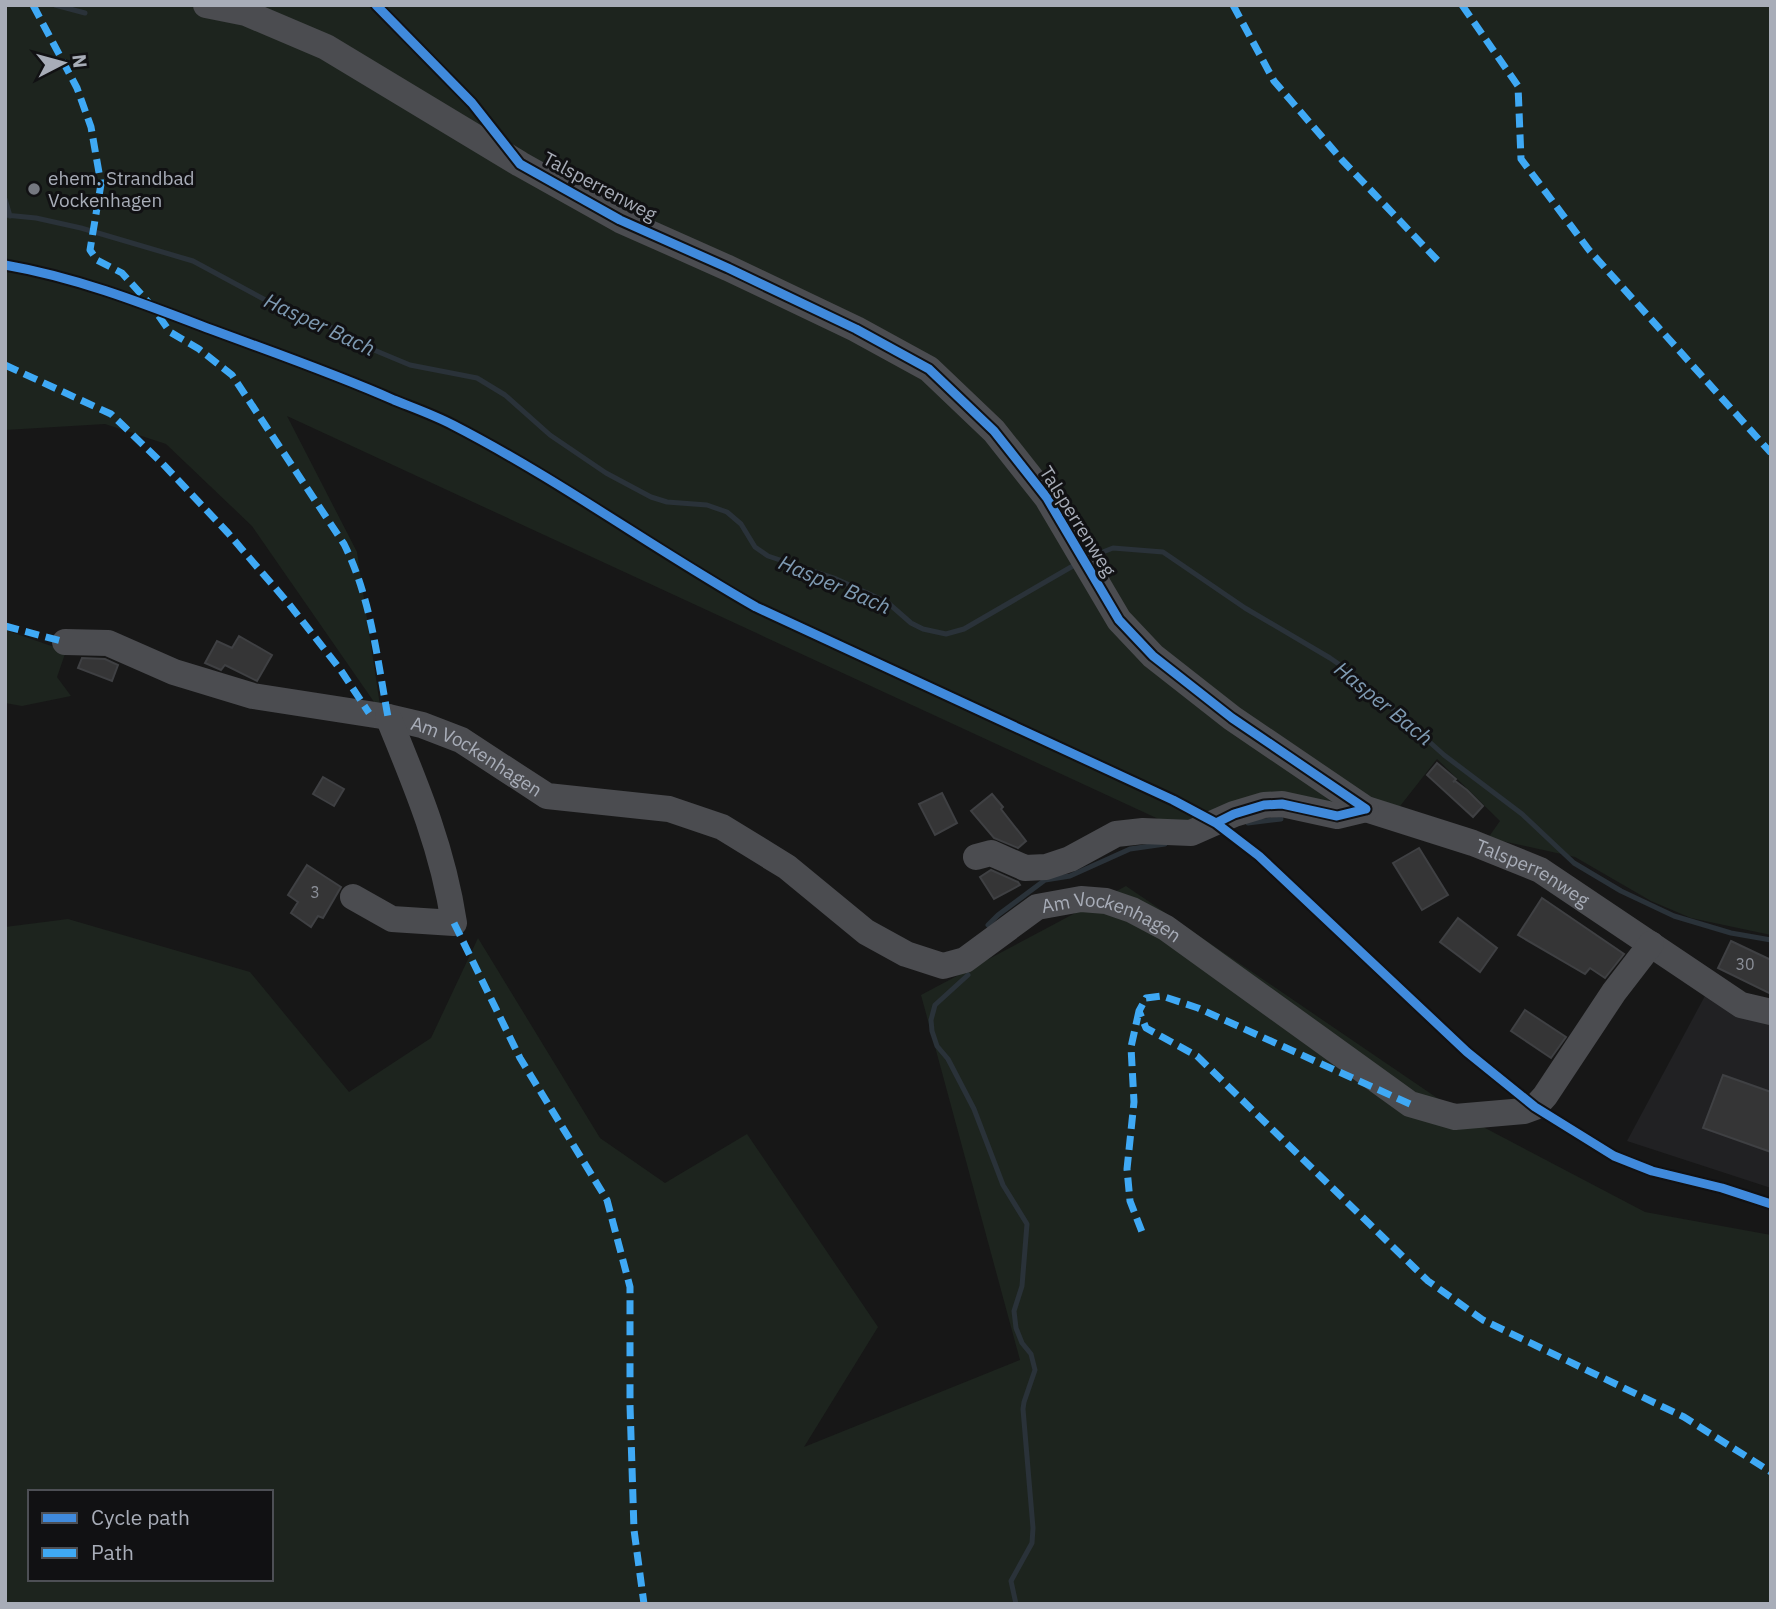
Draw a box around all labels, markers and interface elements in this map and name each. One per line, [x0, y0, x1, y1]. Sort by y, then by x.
north arrow [28, 28, 98, 98]
text: N [67, 53, 93, 69]
street label: Talsperrenweg [539, 146, 661, 226]
place label: ehem. Strandbad Vockenhagen [48, 166, 195, 212]
marker: ehem. Strandbad Vockenhagen [26, 181, 42, 197]
water label: Hasper Bach [260, 286, 380, 362]
street label: Talsperrenweg [1035, 461, 1121, 581]
water label: Hasper Bach [775, 548, 895, 620]
water label: Hasper Bach [1329, 655, 1439, 751]
street label: Am Vockenhagen [409, 711, 547, 802]
street label: Talsperrenweg [1472, 833, 1594, 912]
house number: 3 [310, 882, 320, 902]
street label: Am Vockenhagen [1039, 886, 1186, 947]
house number: 30 [1735, 954, 1755, 974]
legend [28, 1490, 273, 1581]
text: Cycle path [91, 1503, 190, 1531]
text: Path [91, 1538, 134, 1566]

